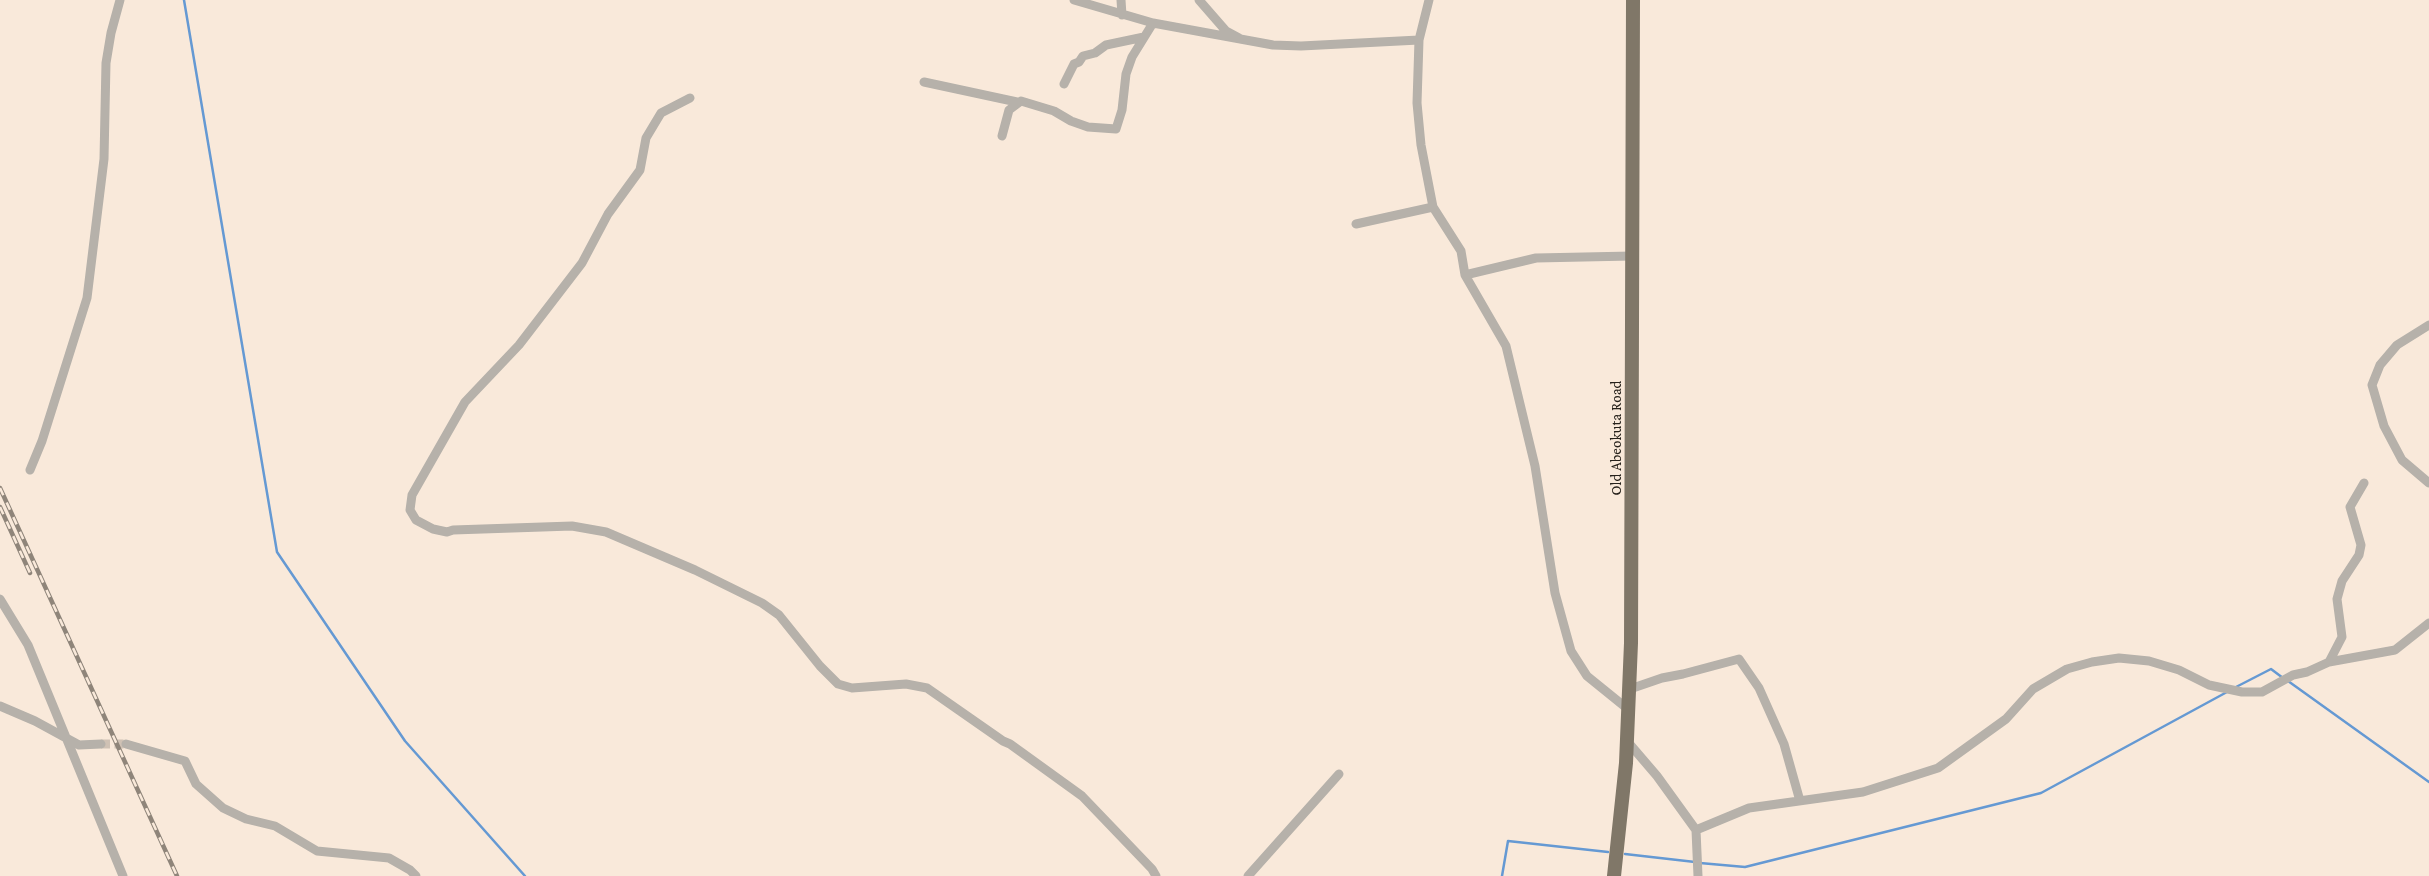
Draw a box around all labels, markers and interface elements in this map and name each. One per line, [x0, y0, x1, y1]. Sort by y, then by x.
street label: Old Abeokuta Road [1607, 381, 1625, 495]

